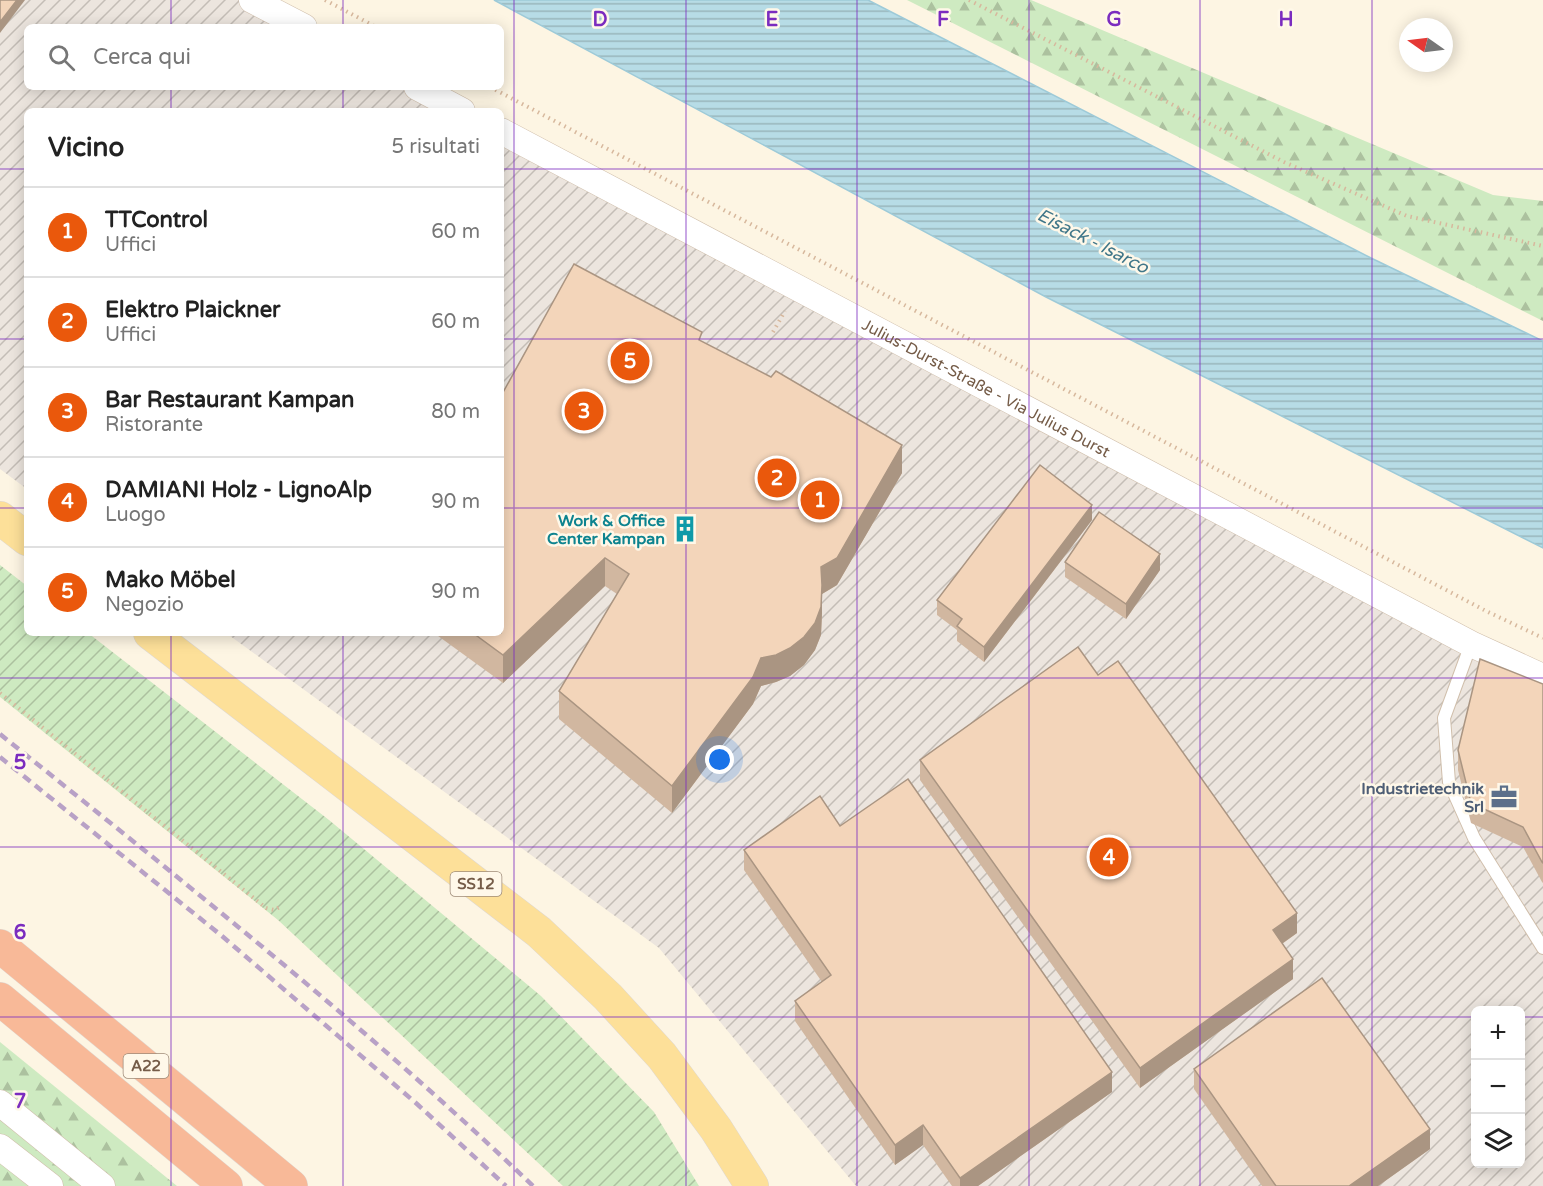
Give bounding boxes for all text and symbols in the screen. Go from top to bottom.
text: D [592,8,608,32]
text: E [766,8,779,32]
text: F [937,8,949,32]
text: G [1106,8,1122,32]
text: H [1278,8,1294,32]
north arrow [1399,18,1453,72]
search box [24,24,504,90]
icon: search [45,41,78,74]
text: Cerca qui [93,44,191,70]
text: Vicino [48,132,124,163]
text: 5 risultati [392,135,480,159]
water label: Eisack - Isarco [1034,204,1153,279]
text: TTControl [105,207,208,233]
text: 1 [61,220,74,244]
text: 60 m [431,220,480,244]
text: Uffici [105,233,156,257]
text: Elektro Plaickner [105,297,281,323]
text: 2 [61,310,74,334]
text: 60 m [431,310,480,334]
street label: Julius-Durst-Straße - Via Julius Durst [858,315,1113,462]
text: Uffici [105,323,156,347]
pin: 5 [610,338,650,384]
text: Bar Restaurant Kampan [105,387,354,413]
pin: 3 [564,388,604,434]
text: 3 [61,400,74,424]
text: 80 m [431,400,480,424]
text: Ristorante [105,413,203,437]
pin: 2 [758,456,796,500]
text: DAMIANI Holz - LignoAlp [105,477,372,503]
pin: 1 [800,478,840,522]
text: 4 [61,490,74,514]
text: 90 m [431,490,480,514]
text: Luogo [105,503,166,527]
place label: Work & Office Center Kampan [547,511,665,549]
building icon: Work & Office Center Kampan [670,514,700,544]
text: Mako Möbel [105,567,236,593]
text: 5 [61,580,74,604]
text: 90 m [431,580,480,604]
text: Negozio [105,593,184,617]
your location [705,745,734,774]
text: 5 [14,751,26,775]
place label: Industrietechnik Srl [1361,779,1484,817]
office icon: Industrietechnik Srl [1489,782,1519,812]
pin: 4 [1090,834,1128,880]
road number: SS12 [450,872,502,896]
text: 6 [14,921,26,945]
map controls [1471,1006,1525,1168]
button: + [1471,1006,1525,1060]
road number: A22 [124,1054,168,1078]
button: − [1471,1060,1525,1114]
text: 7 [14,1090,26,1114]
button: layers [1471,1114,1525,1168]

